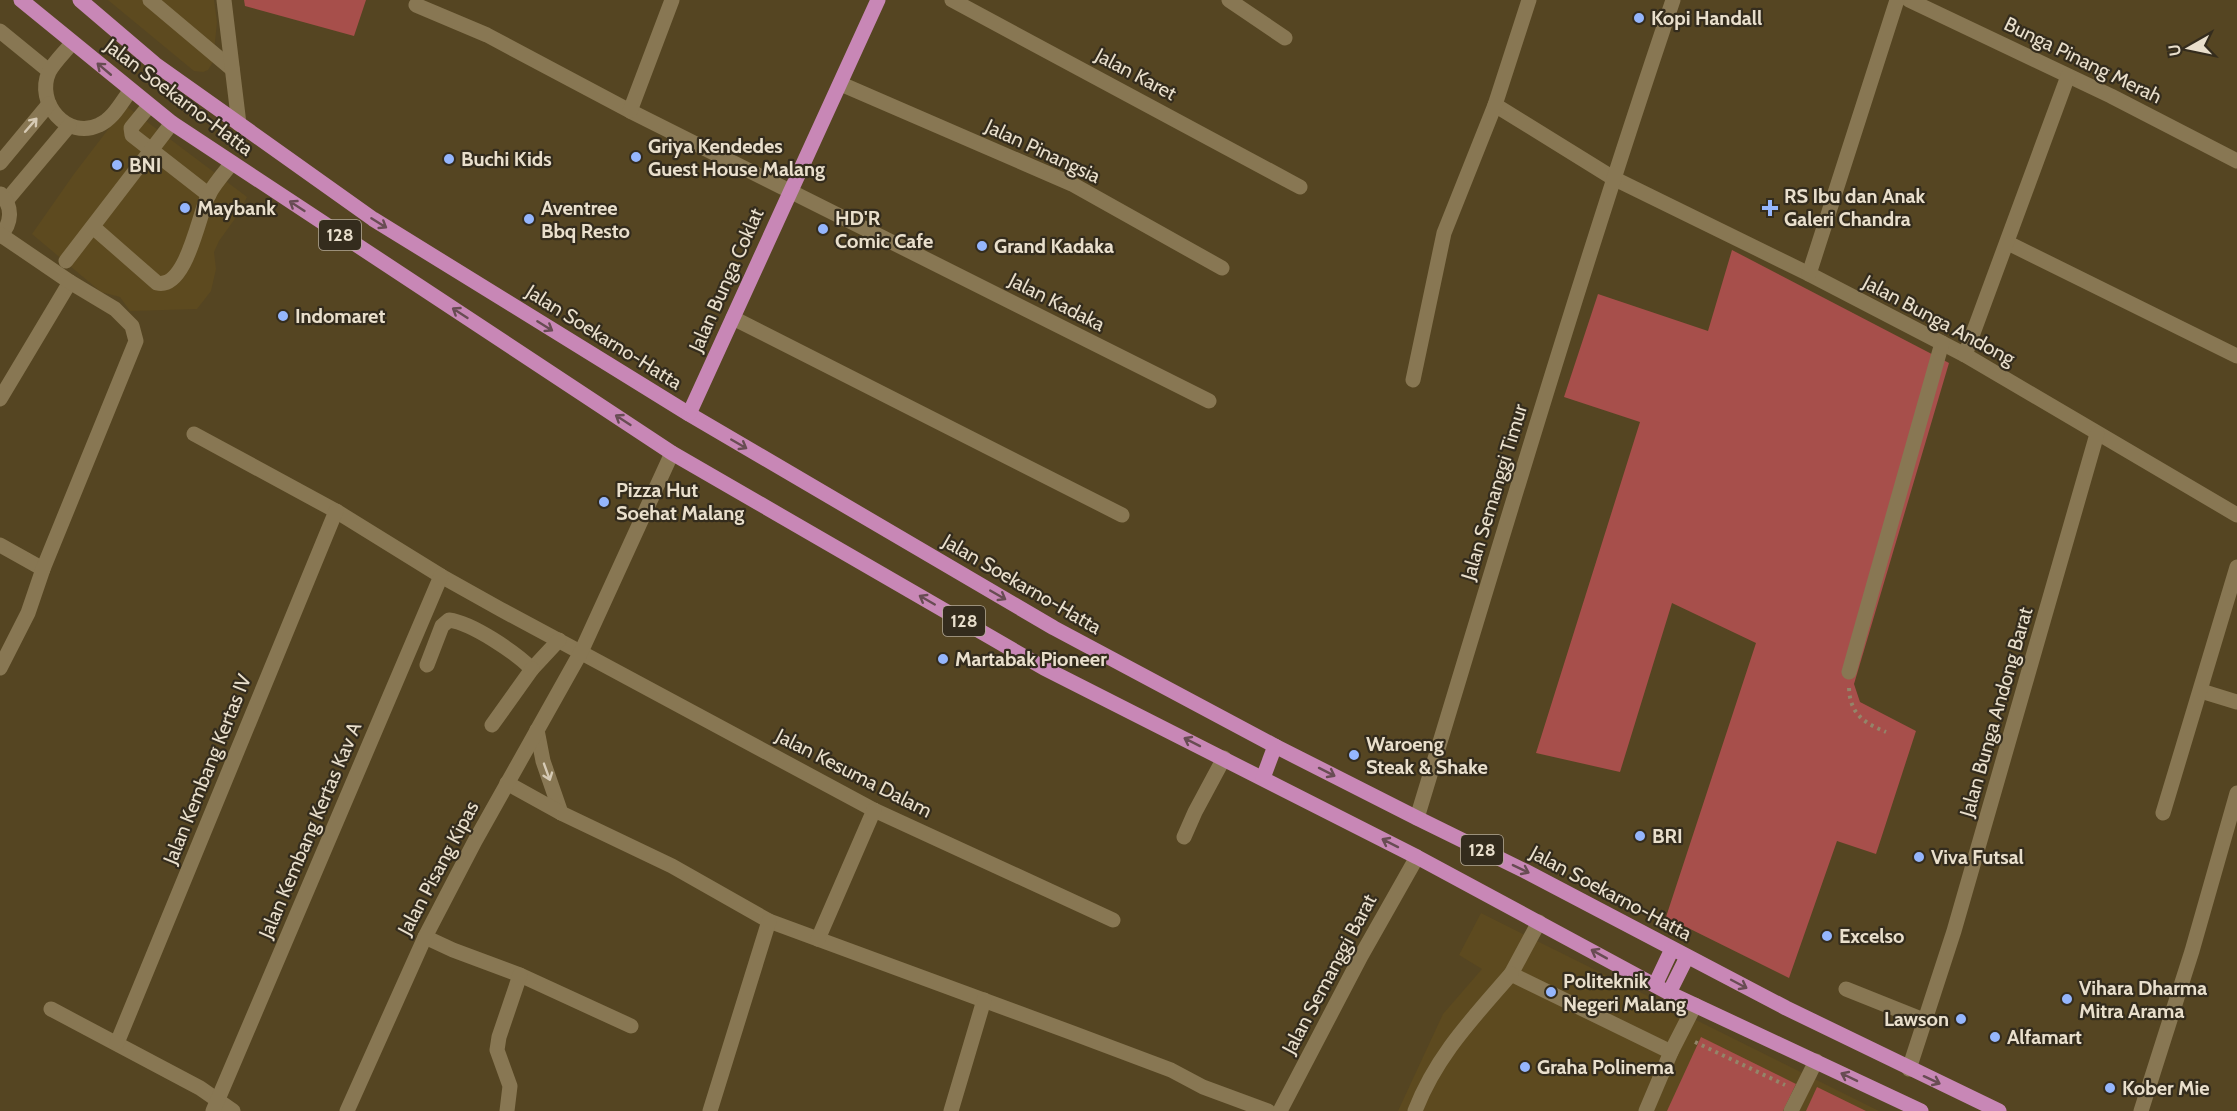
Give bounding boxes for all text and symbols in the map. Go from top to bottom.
place label: Kopi Handall [1651,6,1762,30]
marker: Kopi Handall [1632,11,1646,25]
street label: Bunga Pinang Merah [2000,11,2166,109]
north arrow [2159,18,2219,78]
street label: Jalan Soekarno-Hatta [99,33,258,161]
street label: Jalan Karet [1090,42,1181,105]
text: U [2164,43,2185,57]
one-way arrow [97,62,112,76]
street label: Jalan Pinangsia [981,113,1105,188]
one-way arrow [24,118,38,133]
place label: Griya Kendedes Guest House Malang [648,134,825,181]
place label: Buchi Kids [461,147,552,171]
marker: Griya Kendedes Guest House Malang [629,150,643,164]
marker: Buchi Kids [442,152,456,166]
place label: BNI [129,153,161,177]
marker: BNI [110,158,124,172]
place label: RS Ibu dan Anak Galeri Chandra [1784,184,1925,231]
place label: Maybank [197,196,276,220]
place label: Aventree Bbq Resto [541,196,630,243]
marker: RS Ibu dan Anak Galeri Chandra [1761,199,1779,217]
one-way arrow [289,200,306,212]
marker: Maybank [178,201,192,215]
street label: Jalan Bunga Coklat [683,204,769,357]
place label: HD'R Comic Cafe [835,206,933,253]
marker: Aventree Bbq Resto [522,212,536,226]
one-way arrow [371,217,388,230]
road number: 128 [319,220,361,250]
marker: HD'R Comic Cafe [816,222,830,236]
place label: Grand Kadaka [994,234,1114,258]
marker: Grand Kadaka [975,239,989,253]
street label: Jalan Kadaka [1004,267,1109,337]
street label: Jalan Bunga Andong [1858,269,2020,371]
street label: Jalan Soekarno-Hatta [521,279,687,395]
place label: Indomaret [295,304,385,328]
one-way arrow [452,307,469,319]
marker: Indomaret [276,309,290,323]
one-way arrow [536,320,553,332]
street label: Jalan Semanggi Timur [1456,400,1532,584]
one-way arrow [615,414,632,426]
one-way arrow [730,438,747,450]
place label: Pizza Hut Soehat Malang [616,478,744,525]
marker: Pizza Hut Soehat Malang [597,495,611,509]
street label: Jalan Soekarno-Hatta [938,528,1106,639]
one-way arrow [989,590,1006,602]
one-way arrow [919,594,936,606]
street label: Jalan Bunga Andong Barat [1954,604,2038,821]
road number: 128 [943,606,985,636]
place label: Martabak Pioneer [955,647,1107,671]
marker: Martabak Pioneer [936,652,950,666]
street label: Jalan Kembang Kertas IV [157,670,256,868]
street label: Jalan Kembang Kertas Kav A [253,718,367,943]
street label: Jalan Kesuma Dalam [771,723,936,823]
place label: Waroeng Steak & Shake [1366,732,1488,779]
one-way arrow [1183,735,1201,747]
marker: Waroeng Steak & Shake [1347,748,1361,762]
one-way arrow [543,762,554,781]
one-way arrow [1318,767,1336,779]
street label: Jalan Pisang Kipas [392,797,483,940]
place label: BRI [1652,824,1683,848]
marker: BRI [1633,829,1647,843]
road number: 128 [1461,835,1503,865]
one-way arrow [1381,837,1399,848]
street label: Jalan Soekarno-Hatta [1525,840,1696,946]
place label: Viva Futsal [1931,845,2024,869]
marker: Viva Futsal [1912,850,1926,864]
one-way arrow [1511,863,1529,875]
street label: Jalan Semanggi Barat [1276,890,1381,1059]
place label: Excelso [1839,924,1904,948]
marker: Excelso [1820,929,1834,943]
one-way arrow [1591,948,1608,960]
place label: Politeknik Negeri Malang [1563,969,1686,1016]
place label: Vihara Dharma Mitra Arama [2079,976,2207,1023]
one-way arrow [1729,979,1747,990]
marker: Politeknik Negeri Malang [1544,985,1558,999]
marker: Vihara Dharma Mitra Arama [2060,992,2074,1006]
place label: Lawson [1884,1007,1949,1031]
marker: Lawson [1954,1012,1968,1026]
place label: Alfamart [2007,1025,2082,1049]
marker: Alfamart [1988,1030,2002,1044]
place label: Graha Polinema [1537,1055,1674,1079]
marker: Graha Polinema [1518,1060,1532,1074]
one-way arrow [1841,1070,1859,1082]
one-way arrow [1923,1074,1941,1086]
place label: Kober Mie [2122,1076,2210,1100]
marker: Kober Mie [2103,1081,2117,1095]

